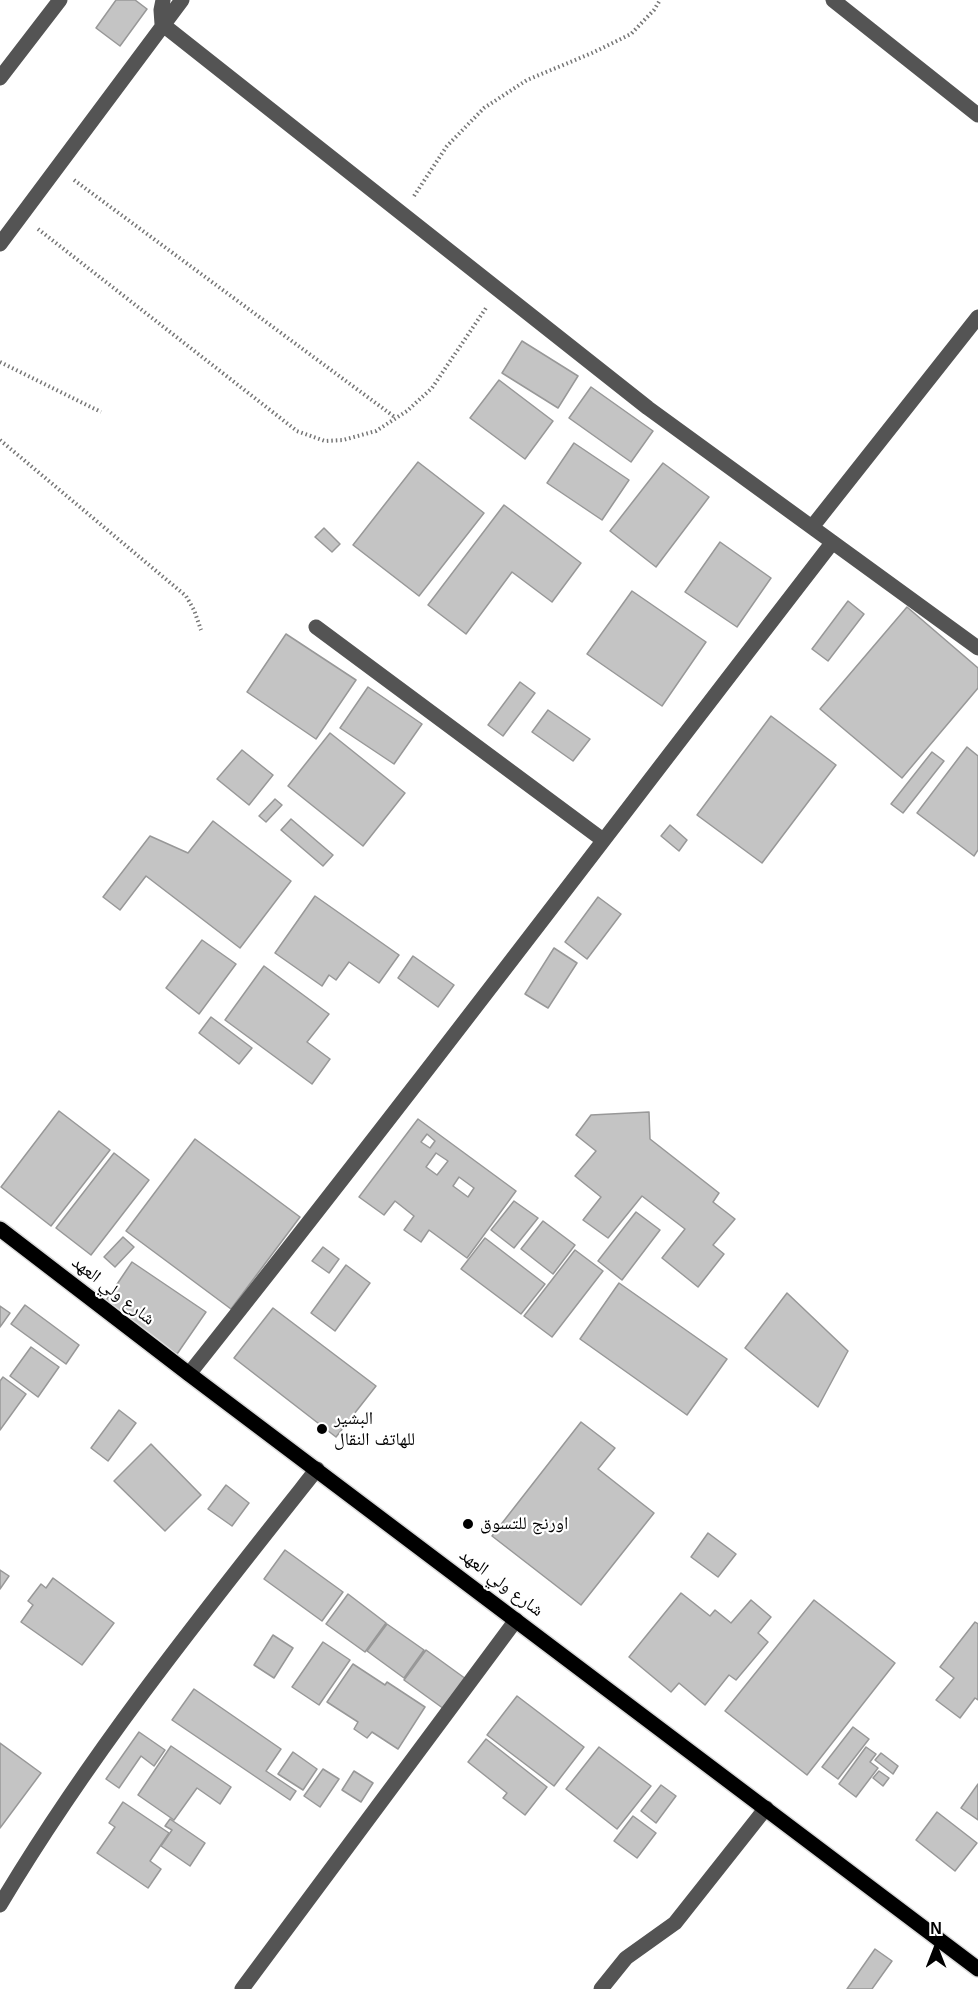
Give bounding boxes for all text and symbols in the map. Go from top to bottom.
street label: شارع ولي العهد [67,1252,159,1330]
place label: البشير للهاتف النقال [334,1408,415,1450]
marker: البشير للهاتف النقال [315,1422,329,1436]
place label: اورنج للتسوق [480,1513,568,1535]
marker: اورنج للتسوق [461,1517,475,1531]
street label: شارع ولي العهد [455,1544,547,1622]
north arrow [906,1917,966,1977]
text: N [930,1920,942,1937]

